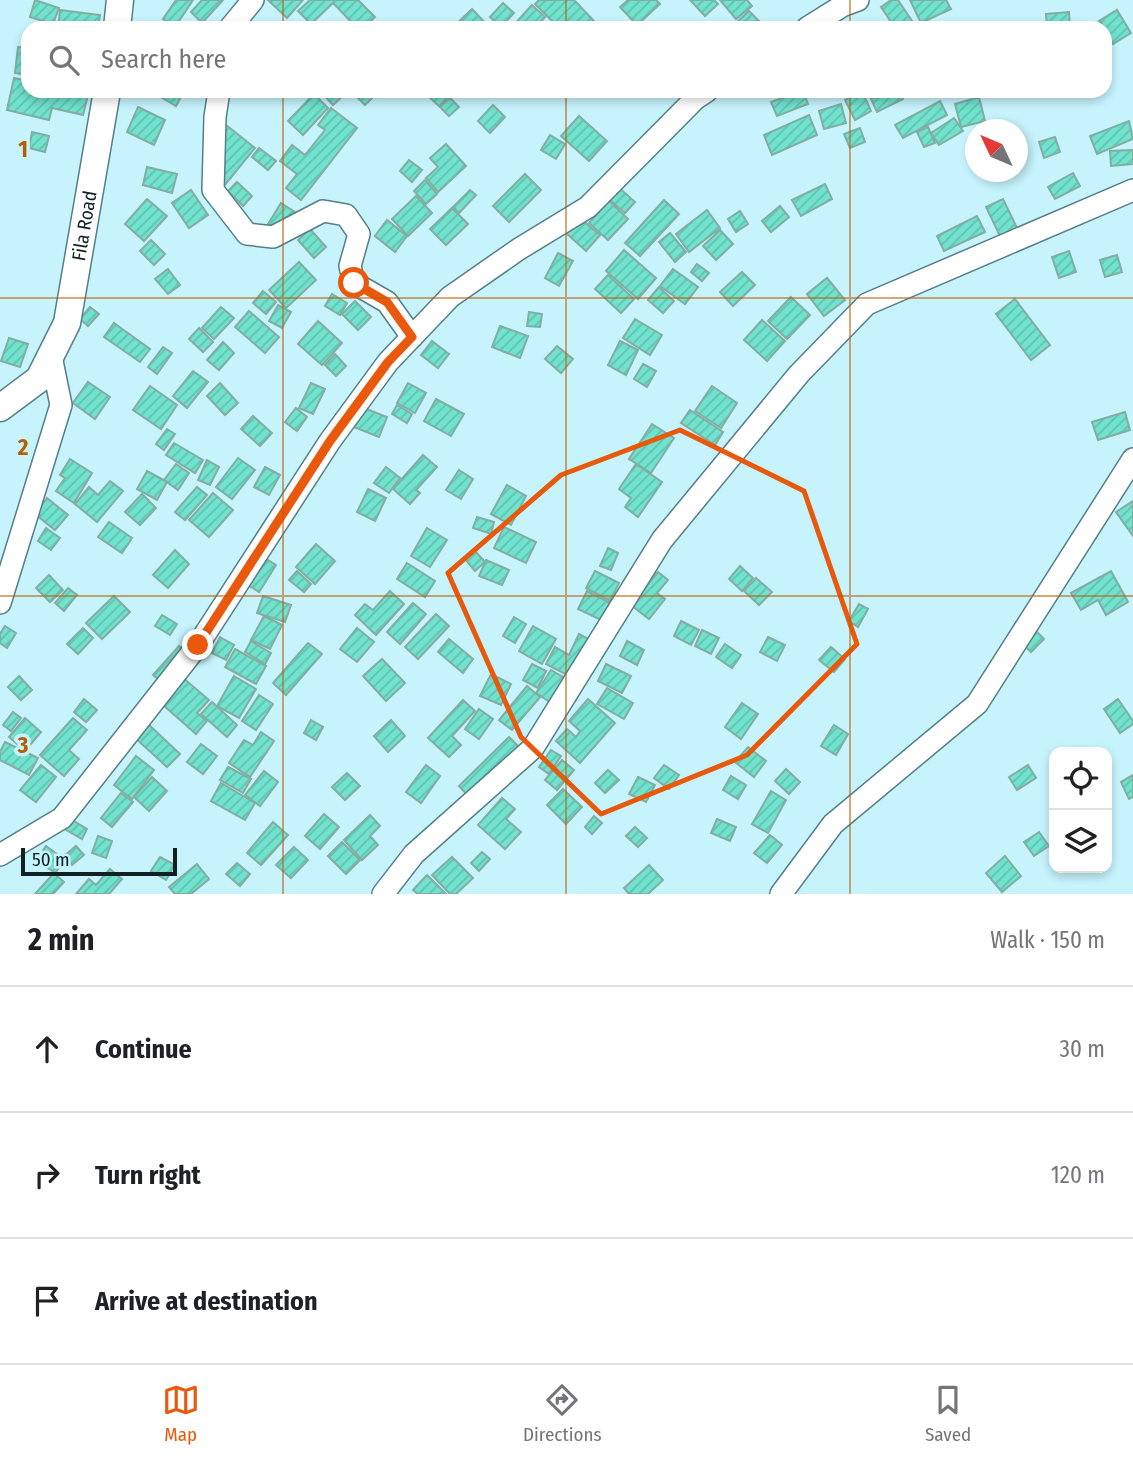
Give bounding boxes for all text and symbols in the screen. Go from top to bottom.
search box [21,21,1112,98]
icon: search [45,41,83,79]
text: Search here [101,44,226,75]
north arrow [965,119,1028,182]
text: 1 [18,135,28,163]
street label: Fila Road [66,189,101,262]
route start [338,267,369,298]
text: 2 [17,433,29,461]
route end [182,629,213,660]
text: 3 [17,731,29,759]
map controls [1049,747,1112,873]
button: locate [1049,747,1112,810]
button: layers [1049,810,1112,873]
scale bar [21,845,177,877]
text: 50 m [32,848,70,871]
text: 2 min [28,922,95,958]
text: Walk · 150 m [990,926,1105,954]
icon: ahead [28,1030,66,1068]
text: Continue [95,1034,192,1065]
text: 30 m [1060,1035,1105,1063]
icon: right [28,1156,66,1194]
text: Turn right [95,1160,201,1191]
text: 120 m [1051,1161,1105,1189]
icon: arrive [28,1282,66,1320]
text: Arrive at destination [95,1286,318,1317]
tab: Map [162,1381,200,1446]
tab: Directions [523,1381,602,1446]
tab: Saved [925,1381,971,1446]

